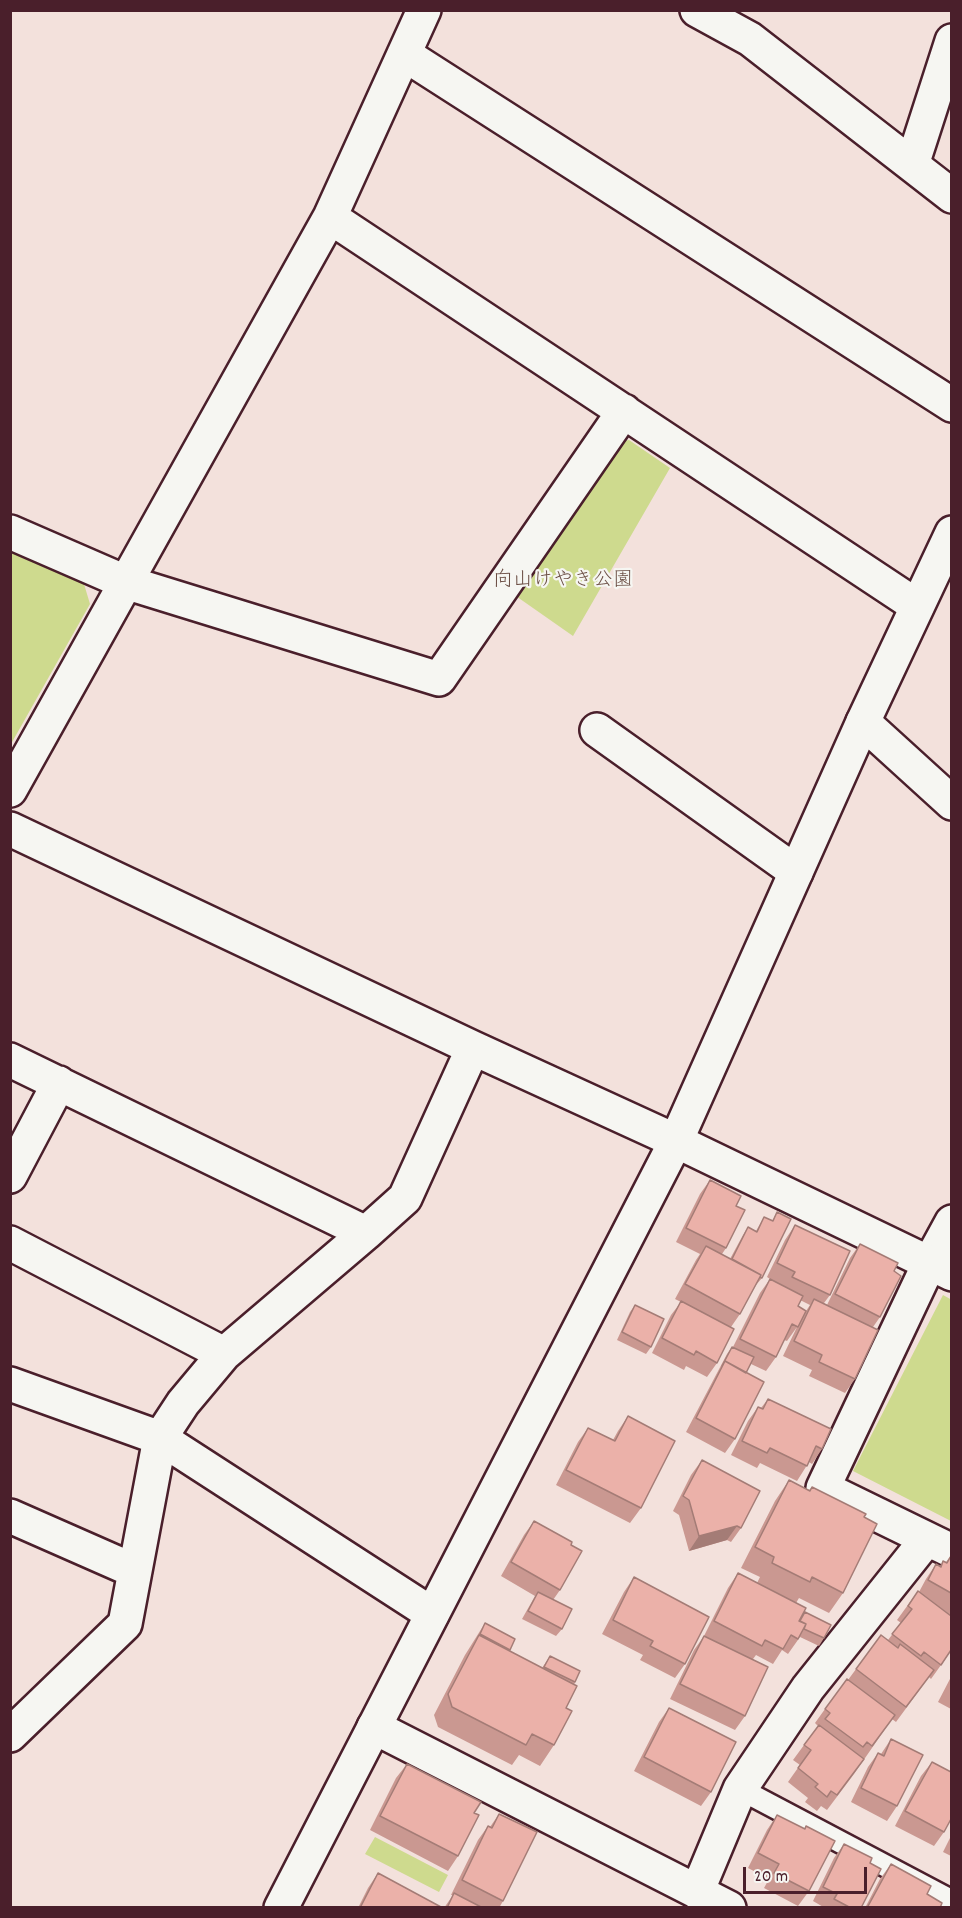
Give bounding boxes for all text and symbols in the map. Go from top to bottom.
park label: 向山けやき公園 [493,570,633,594]
scale bar [746,1855,870,1893]
text: 20 m [754,1865,788,1890]

